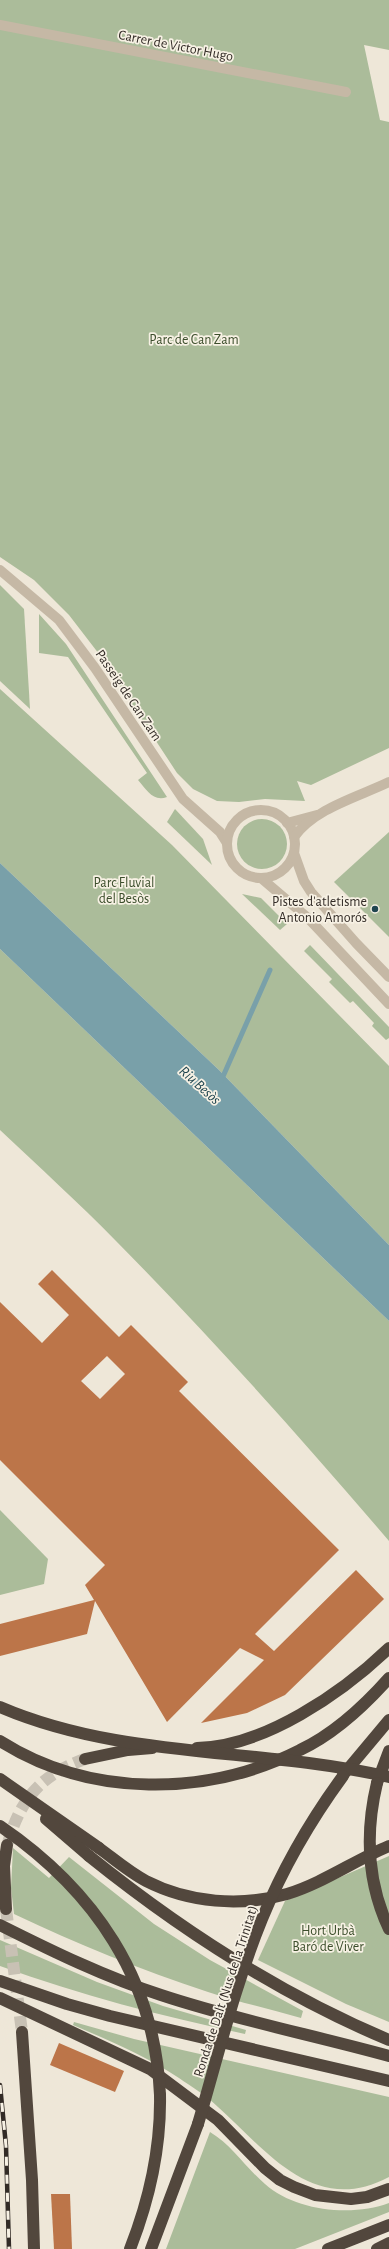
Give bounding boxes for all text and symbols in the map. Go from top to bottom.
street label: Carrer de Victor Hugo [117,28,235,64]
park label: Parc de Can Zam [149,333,239,347]
street label: Passeig de Can Zam [93,647,164,744]
park label: Parc Fluvial del Besòs [93,876,155,906]
place label: Pistes d'atletisme Antonio Amorós [272,895,367,925]
marker: Pistes d'atletisme Antonio Amorós [370,904,380,914]
water label: Riu Besòs [176,1063,223,1108]
street label: Ronda de Dalt (Nus de la Trinitat) [192,1904,260,2079]
park label: Hort Urbà Baró de Viver [292,1924,364,1954]

